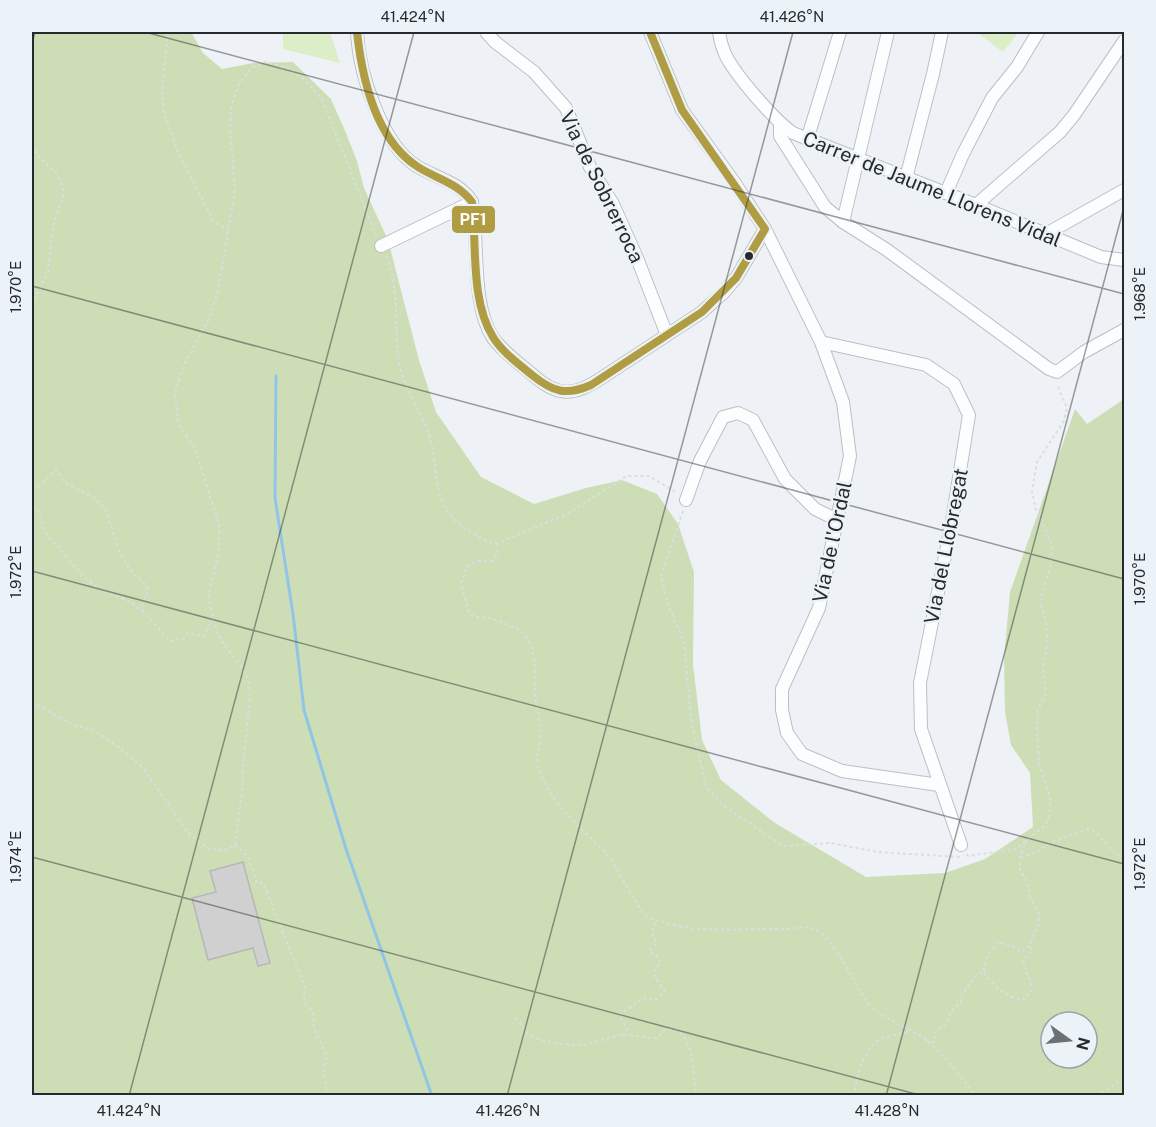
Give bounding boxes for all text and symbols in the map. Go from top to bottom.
text: 41.424°N [381,8,445,25]
text: 41.426°N [760,8,824,25]
street label: Via de Sobrerroca [555,107,649,267]
street label: Carrer de Jaume Llorens Vidal [799,126,1065,252]
line badge: PF1 [451,205,496,234]
text: PF1 [459,210,487,229]
unlabelled marker [743,250,755,262]
text: 1.970°E [7,261,24,313]
text: 1.968°E [1131,267,1148,321]
street label: Via del Llobregat [919,466,973,626]
street label: Via de l'Ordal [807,479,857,605]
text: 1.972°E [7,546,24,598]
text: 1.970°E [1131,553,1148,605]
text: 1.974°E [7,831,24,883]
text: 1.972°E [1131,838,1148,890]
north arrow [1039,1010,1099,1070]
text: N [1072,1035,1094,1052]
text: 41.424°N [97,1102,161,1119]
text: 41.426°N [476,1102,540,1119]
text: 41.428°N [854,1102,920,1119]

